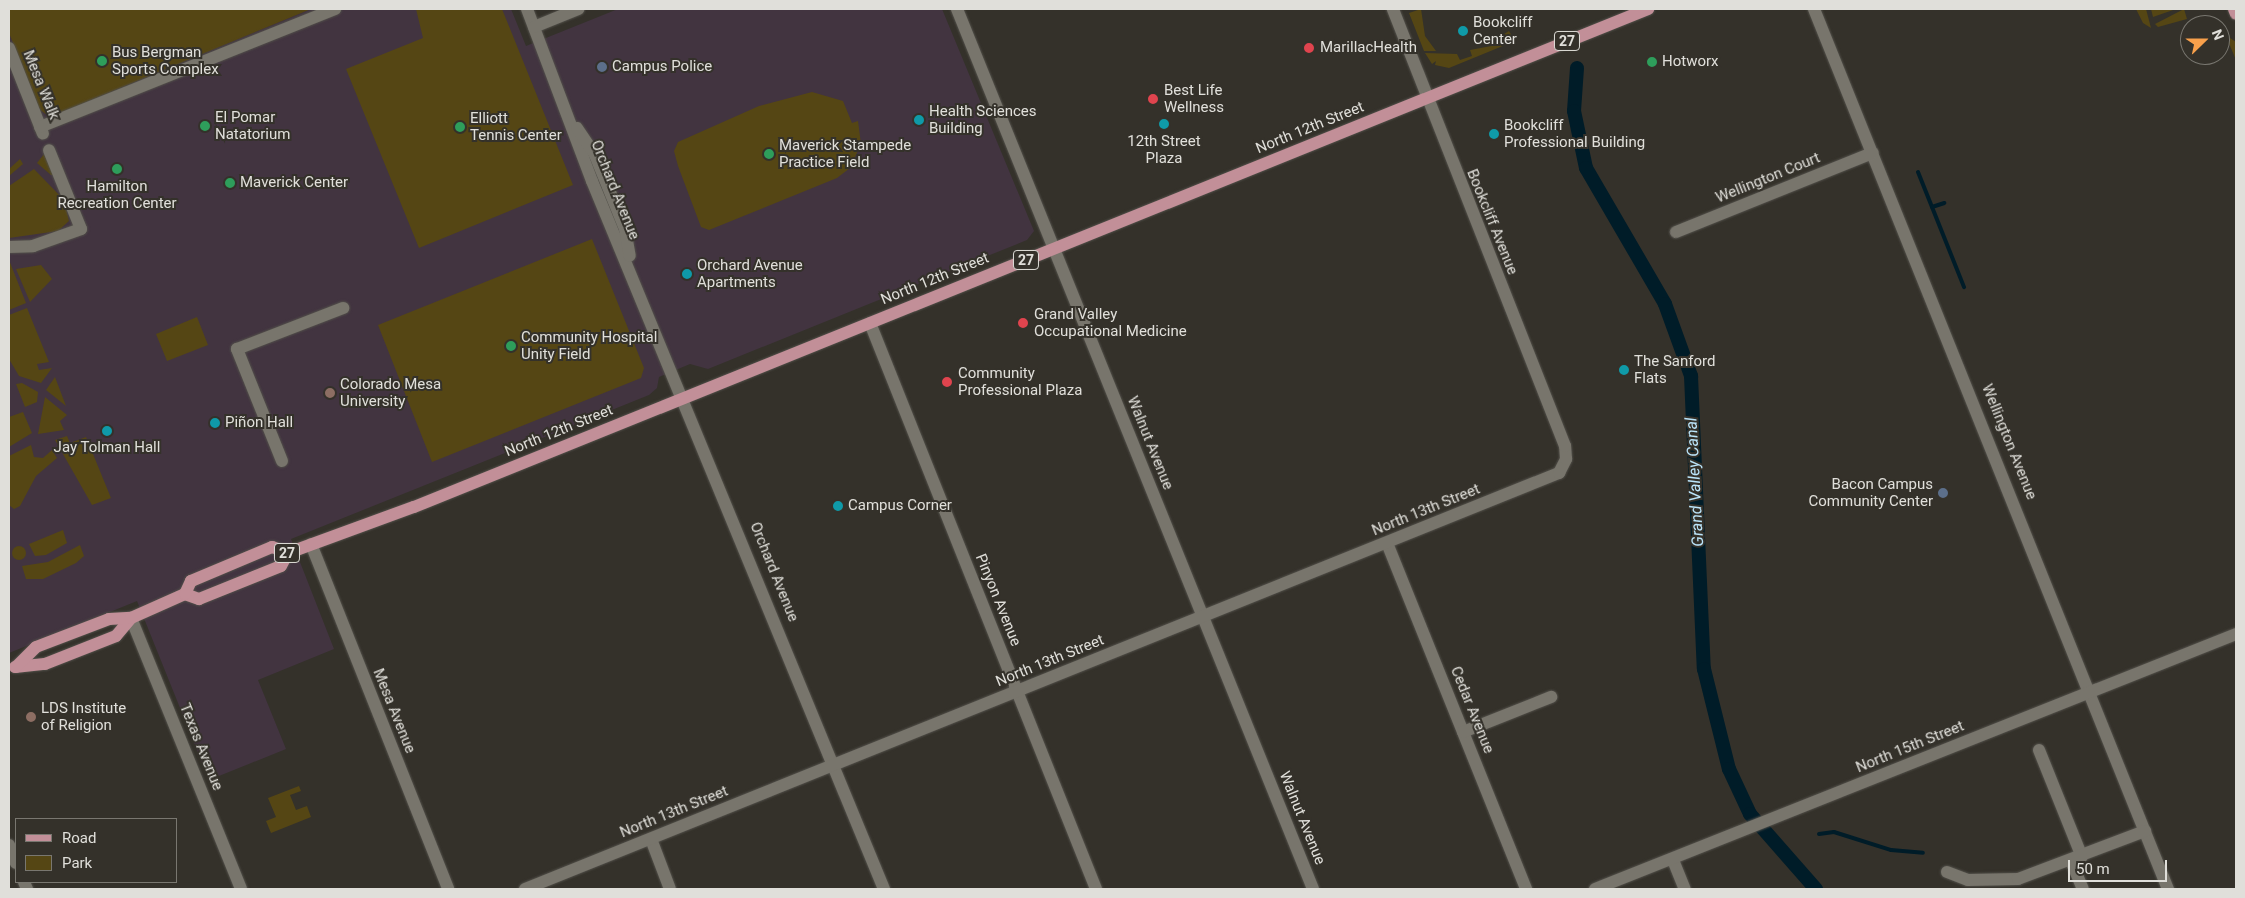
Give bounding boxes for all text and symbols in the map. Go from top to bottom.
place label: Bookcliff Center [1473,13,1532,48]
north arrow [2180,15,2230,65]
marker: Bookcliff Center [1457,25,1469,37]
text: N [2209,27,2227,42]
road number: 27 [1553,29,1581,52]
place label: MarillacHealth [1320,39,1417,57]
marker: MarillacHealth [1302,41,1316,55]
place label: Bus Bergman Sports Complex [112,43,219,78]
street label: Mesa Walk [19,48,63,122]
place label: Hotworx [1662,53,1719,71]
marker: Bus Bergman Sports Complex [96,55,108,67]
marker: Hotworx [1646,56,1658,68]
place label: Campus Police [612,58,712,76]
marker: Campus Police [596,61,608,73]
place label: Best Life Wellness [1164,81,1224,116]
marker: Best Life Wellness [1146,92,1160,106]
street label: North 12th Street [1253,98,1367,158]
place label: Health Sciences Building [929,102,1037,137]
place label: El Pomar Natatorium [215,108,290,143]
place label: Elliott Tennis Center [470,109,562,144]
marker: Health Sciences Building [913,114,925,126]
place label: Bookcliff Professional Building [1504,116,1645,151]
marker: 12th Street Plaza [1158,118,1170,130]
marker: El Pomar Natatorium [199,120,211,132]
marker: Elliott Tennis Center [454,121,466,133]
marker: Bookcliff Professional Building [1488,128,1500,140]
place label: 12th Street Plaza [1127,132,1201,167]
place label: Maverick Stampede Practice Field [779,136,911,171]
street label: Orchard Avenue [587,138,643,242]
marker: Maverick Stampede Practice Field [763,148,775,160]
street label: Wellington Court [1713,149,1823,207]
marker: Hamilton Recreation Center [111,163,123,175]
street label: Bookcliff Avenue [1463,167,1521,277]
place label: Maverick Center [240,174,348,192]
place label: Hamilton Recreation Center [57,177,177,212]
marker: Maverick Center [224,177,236,189]
road number: 27 [1012,248,1040,272]
street label: North 12th Street [878,249,992,309]
place label: Orchard Avenue Apartments [697,256,803,291]
marker: Orchard Avenue Apartments [681,268,693,280]
place label: Grand Valley Occupational Medicine [1034,305,1187,340]
marker: Grand Valley Occupational Medicine [1016,316,1030,330]
place label: Community Hospital Unity Field [521,328,657,363]
marker: Community Hospital Unity Field [505,340,517,352]
place label: The Sanford Flats [1634,352,1715,387]
place label: Community Professional Plaza [958,364,1082,399]
marker: The Sanford Flats [1618,364,1630,376]
place label: Colorado Mesa University [340,375,441,410]
marker: Community Professional Plaza [940,375,954,389]
street label: Wellington Avenue [1978,382,2040,502]
marker: Colorado Mesa University [324,387,336,399]
street label: Walnut Avenue [1123,394,1177,492]
street label: North 12th Street [502,401,616,461]
place label: Piñon Hall [225,414,293,432]
marker: Piñon Hall [209,417,221,429]
water label: Grand Valley Canal [1682,417,1708,547]
marker: Jay Tolman Hall [101,425,113,437]
place label: Jay Tolman Hall [53,439,161,457]
place label: Bacon Campus Community Center [1809,475,1933,510]
street label: North 13th Street [1369,480,1483,540]
marker: Bacon Campus Community Center [1937,487,1949,499]
place label: Campus Corner [848,497,952,515]
marker: Campus Corner [832,500,844,512]
street label: Orchard Avenue [746,520,802,624]
road number: 27 [273,542,301,564]
street label: Pinyon Avenue [971,551,1025,649]
street label: North 13th Street [993,631,1107,691]
street label: Cedar Avenue [1446,664,1498,756]
street label: Mesa Avenue [369,666,419,756]
place label: LDS Institute of Religion [41,699,126,734]
street label: Texas Avenue [175,701,227,793]
marker: LDS Institute of Religion [25,711,37,723]
street label: North 15th Street [1853,717,1967,777]
street label: Walnut Avenue [1275,769,1329,867]
street label: North 13th Street [617,782,731,842]
legend [15,818,178,883]
text: Road [62,829,96,847]
scale bar [2070,850,2169,882]
text: Park [62,854,92,872]
text: 50 m [2076,860,2110,878]

